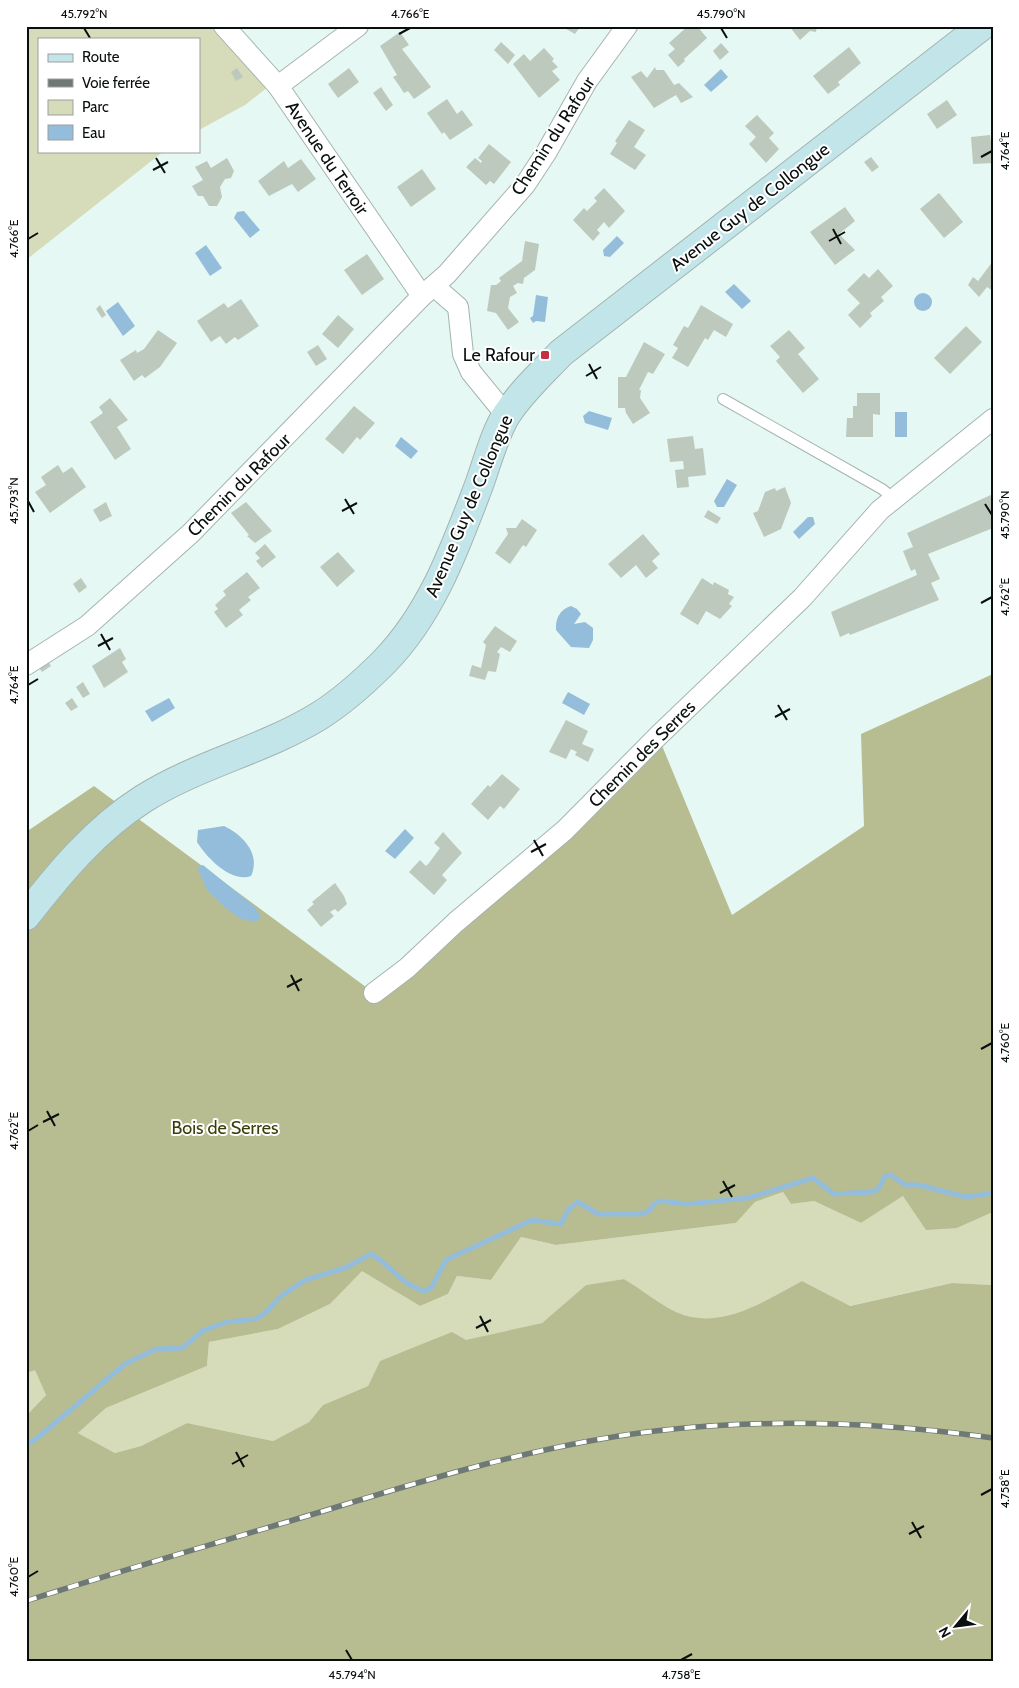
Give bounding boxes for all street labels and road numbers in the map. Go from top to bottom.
street label: Chemin du Rafour [506,72,600,200]
street label: Avenue du Terroir [281,97,373,219]
street label: Avenue Guy de Collongue [666,138,834,276]
street label: Avenue Guy de Collongue [421,412,517,600]
street label: Chemin du Rafour [183,428,296,541]
street label: Chemin des Serres [584,696,700,812]

